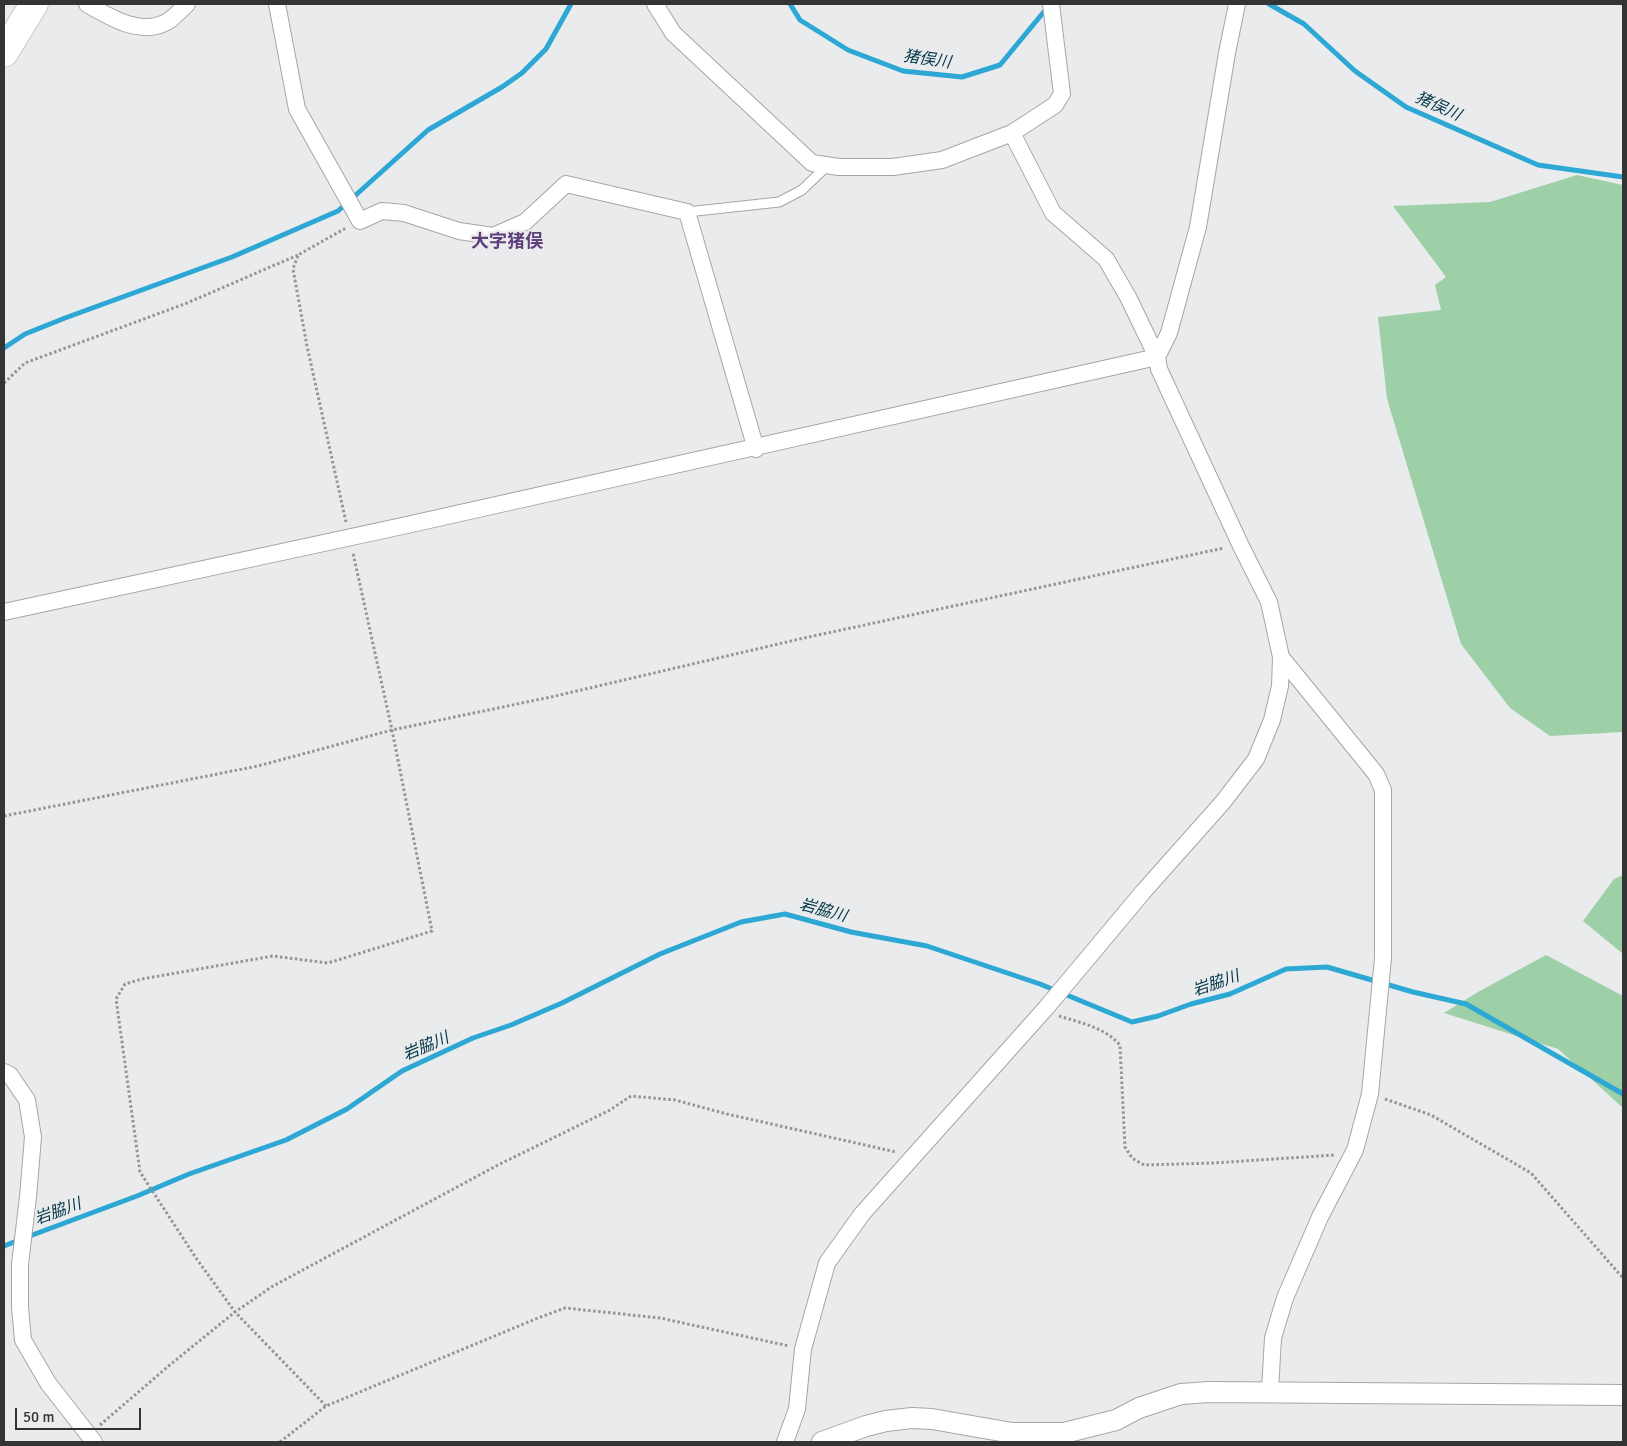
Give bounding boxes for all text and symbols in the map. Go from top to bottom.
water label: 猪俣川 [902,47,952,73]
water label: 猪俣川 [1412,88,1464,126]
district label: 大字猪俣 [471,231,543,253]
water label: 岩脇川 [797,896,849,926]
water label: 岩脇川 [1190,967,1242,1001]
water label: 岩脇川 [400,1029,452,1065]
water label: 岩脇川 [32,1195,84,1229]
scale bar [18,1398,144,1430]
text: 50 m [23,1408,54,1426]

